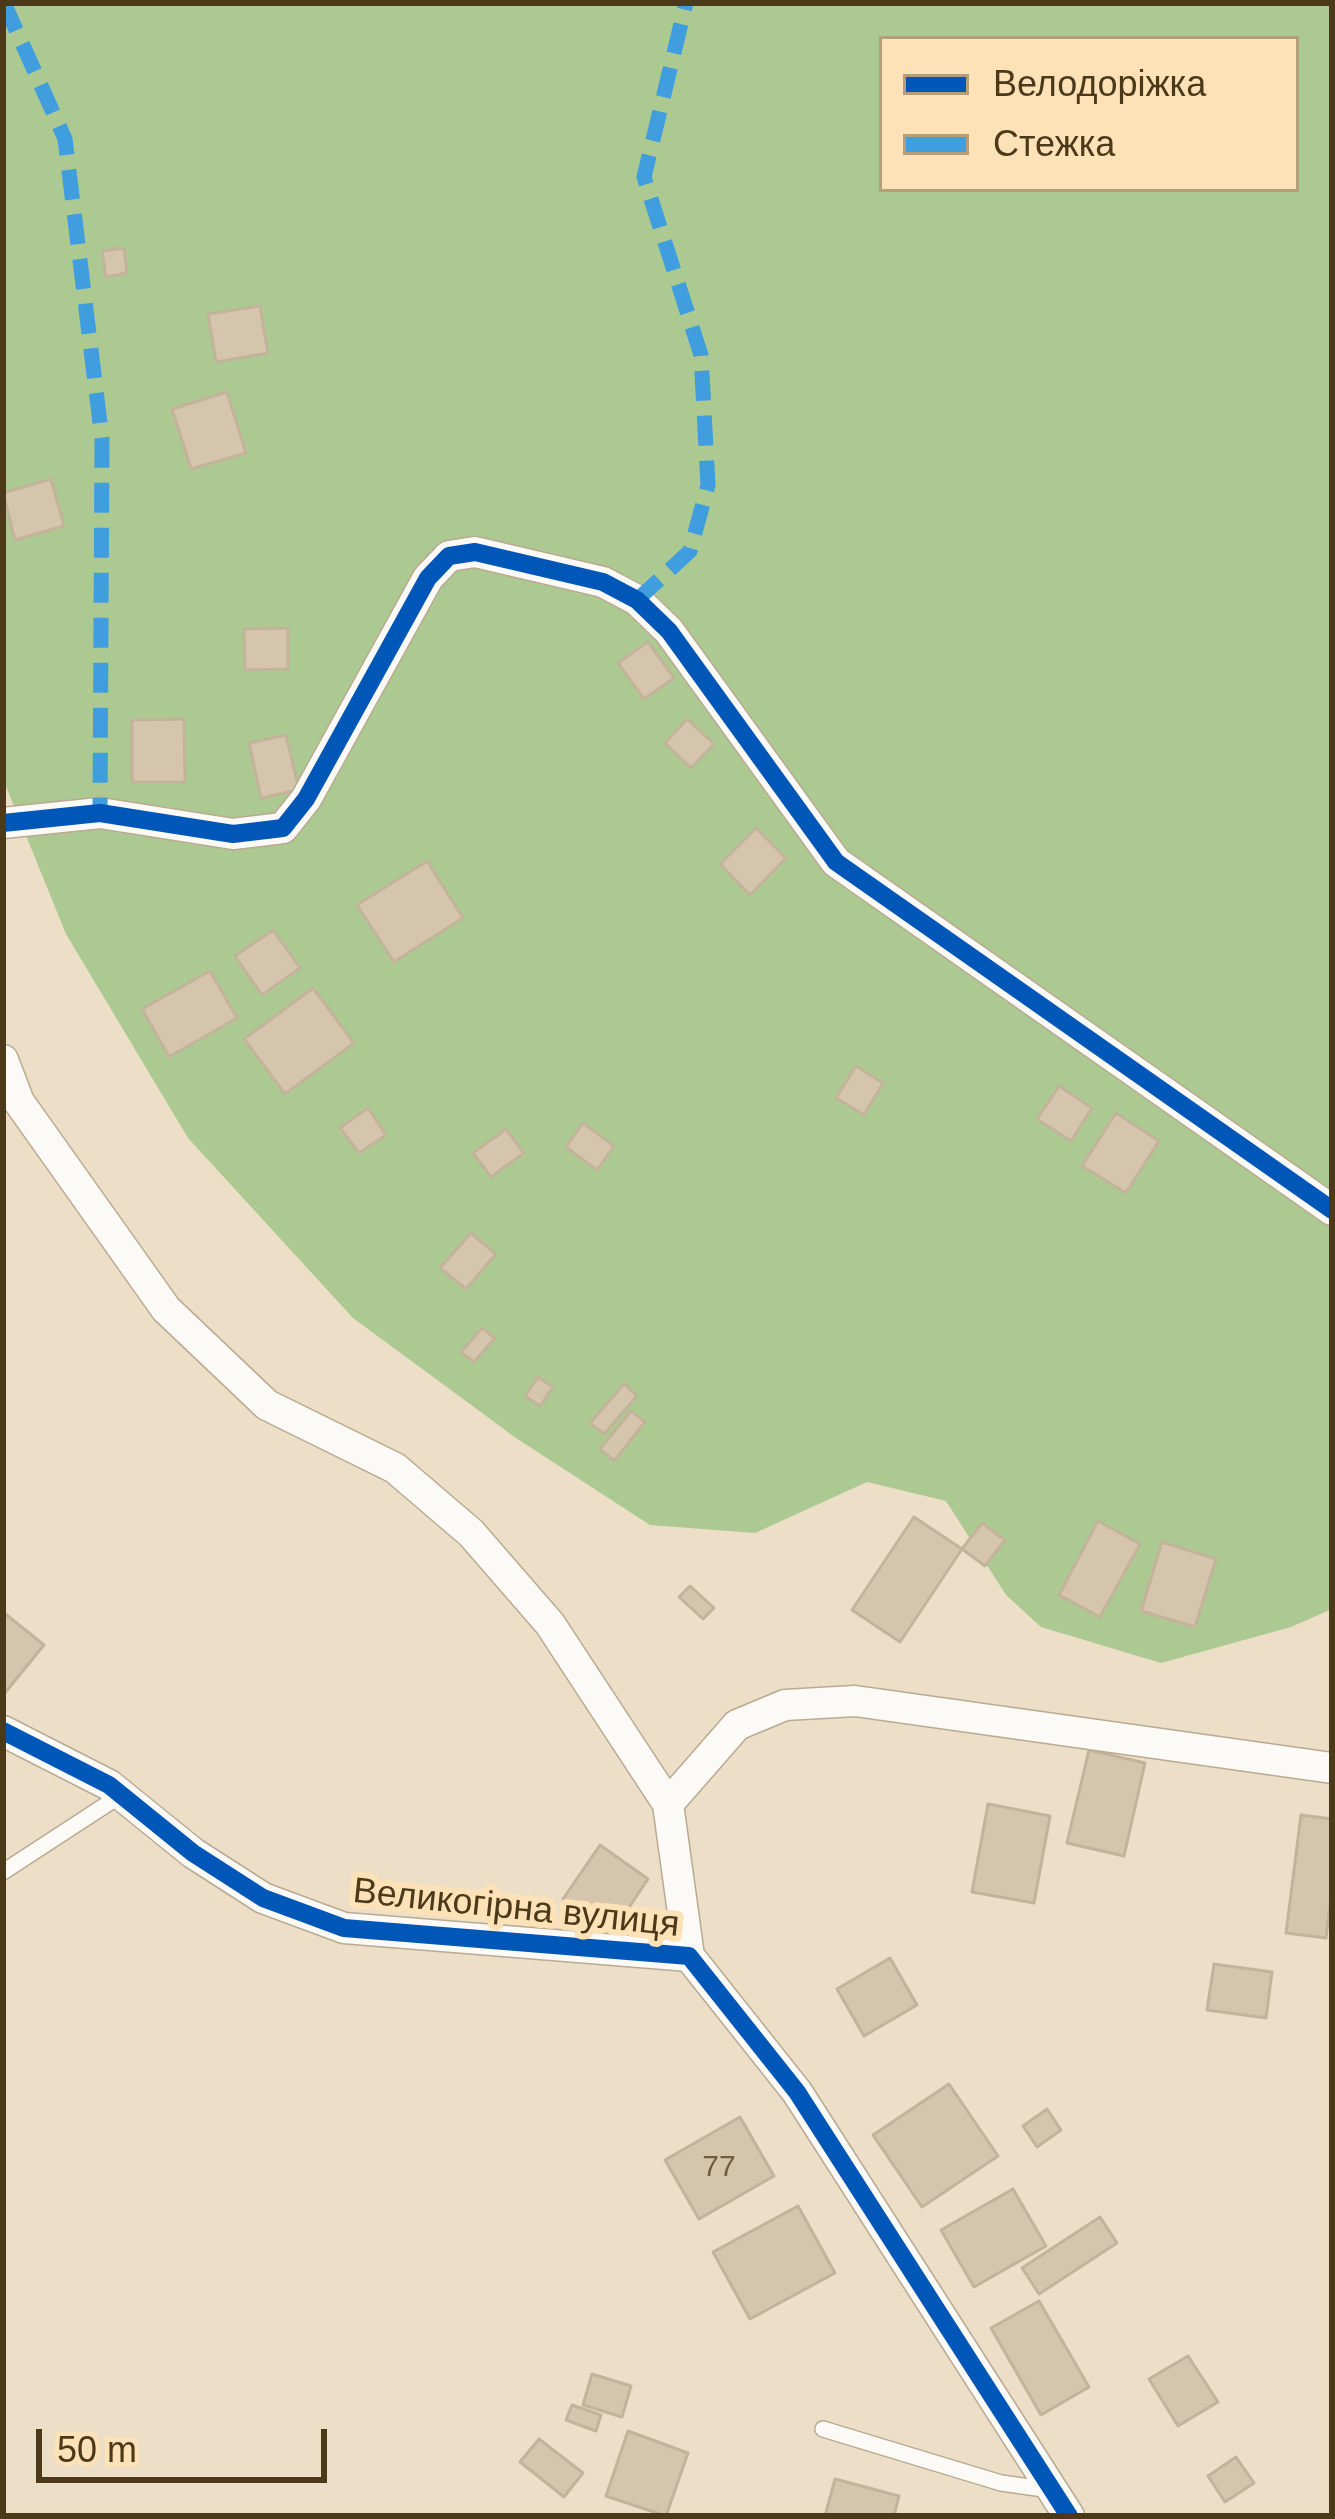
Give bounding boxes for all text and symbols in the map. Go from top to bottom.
legend [879,36,1299,192]
text: Велодоріжка [993,63,1206,104]
text: Стежка [993,123,1115,164]
street label: Великогірна вулиця [351,1870,681,1948]
house number: 77 [702,2150,736,2186]
scale bar [42,2405,333,2479]
text: 50 m [57,2429,137,2470]

